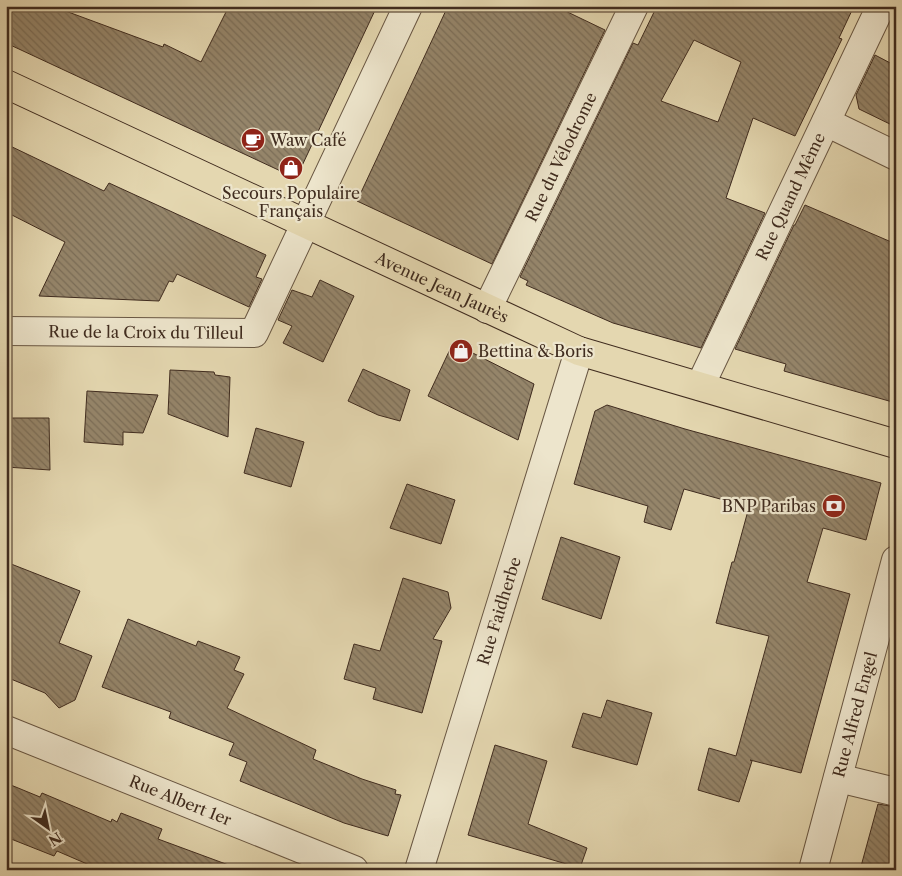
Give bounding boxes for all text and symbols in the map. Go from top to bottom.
street label: Rue du Vélodrome [521,89,601,225]
cafe icon: Waw Café [240,127,266,153]
street label: Rue Quand Même [751,129,829,264]
place label: Waw Café [269,130,346,150]
shop icon: Secours Populaire Français [278,155,304,181]
place label: Secours Populaire Français [222,183,360,221]
street label: Avenue Jean Jaurès [371,247,512,327]
street label: Rue de la Croix du Tilleul [48,321,244,343]
shop icon: Bettina & Boris [448,338,474,364]
place label: Bettina & Boris [478,341,594,361]
bank icon: BNP Paribas [821,493,847,519]
place label: BNP Paribas [722,496,816,516]
street label: Rue Faidherbe [473,554,525,668]
street label: Rue Alfred Engel [828,649,881,779]
street label: Rue Albert 1er [126,771,235,830]
north arrow [22,804,72,854]
text: N [45,828,65,850]

